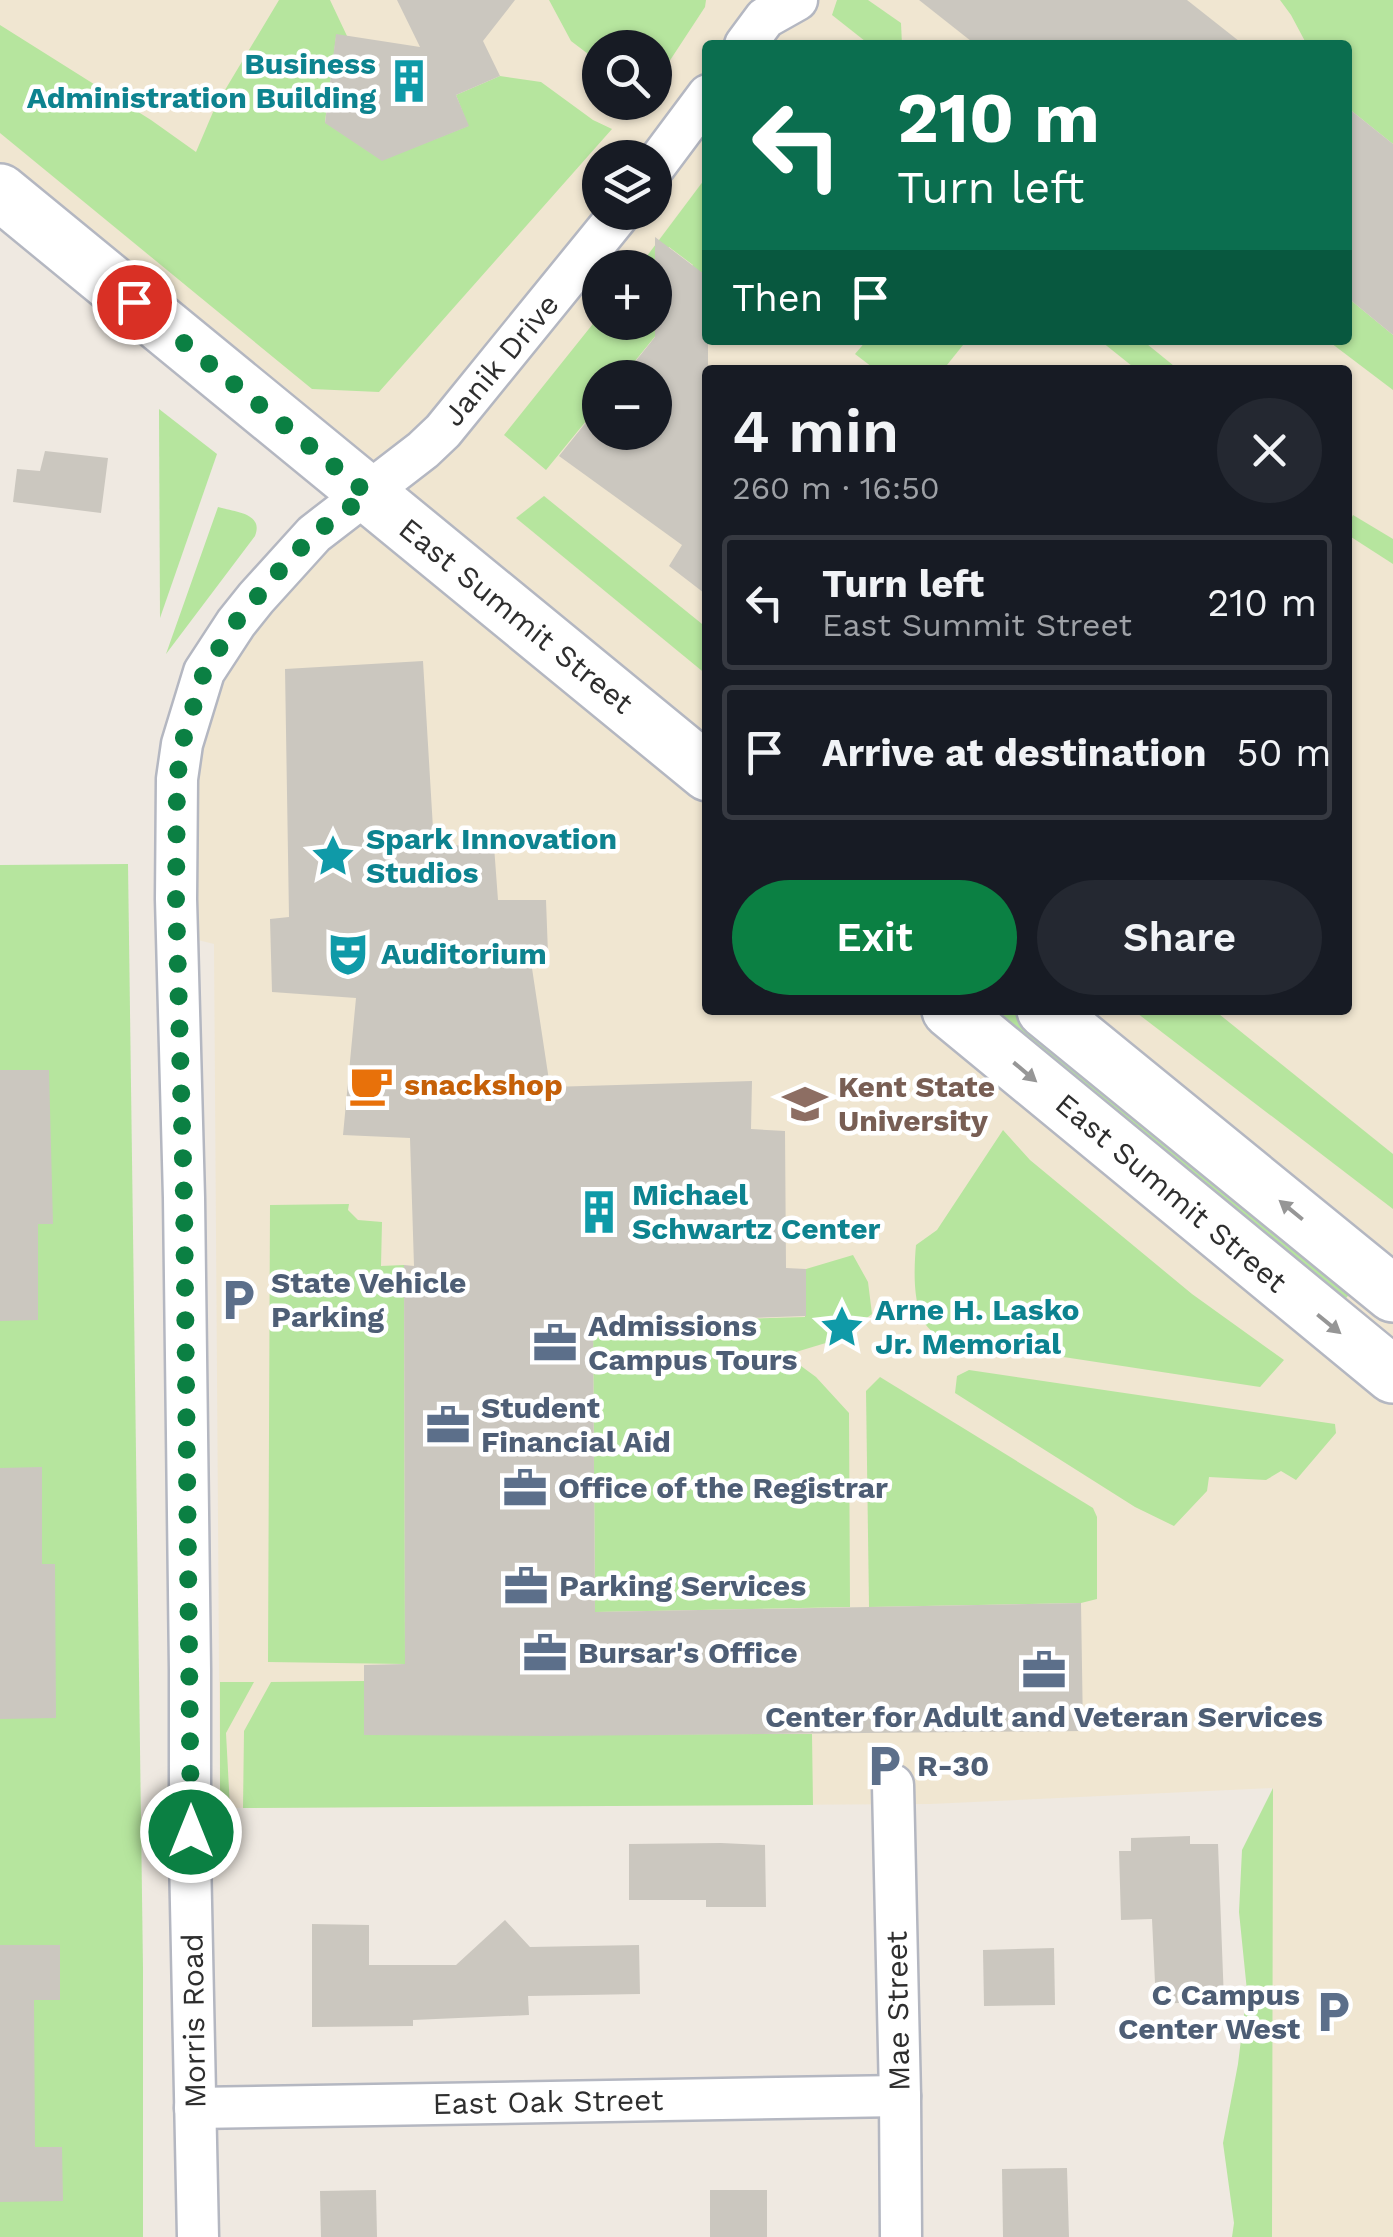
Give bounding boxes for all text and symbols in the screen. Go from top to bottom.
map controls [582,30,672,450]
button: search [582,30,672,120]
place label: Business Administration Building [27,46,376,115]
building icon: Business Administration Building [385,57,433,105]
text: 210 m [897,77,1100,159]
icon: left [732,80,862,210]
button: layers [582,140,672,230]
text: Turn left [897,161,1084,214]
button: + [582,250,672,340]
pin [92,260,177,345]
icon: arrive [843,270,898,325]
icon: arrive [107,275,162,330]
text: Then [732,276,823,320]
street label: Janik Drive [435,287,566,433]
button: − [582,360,672,450]
text: 4 min [732,396,899,467]
button: close [1217,398,1322,503]
text: 260 m · 16:50 [732,469,940,507]
street label: East Summit Street [392,511,641,721]
text: Turn left [822,562,984,606]
icon: left [737,575,792,630]
text: 210 m [1207,581,1317,625]
text: East Summit Street [822,606,1132,644]
icon: arrive [737,725,792,780]
text: Arrive at destination [822,731,1207,775]
text: 50 m [1237,731,1332,775]
place label: Spark Innovation Studios [366,821,617,890]
place icon: Spark Innovation Studios [309,832,357,880]
button: Exit [732,880,1017,995]
button: Share [1037,880,1322,995]
theatre icon: Auditorium [324,930,372,978]
place label: Auditorium [381,936,547,971]
cafe icon: snackshop [347,1061,395,1109]
one-way arrow [1012,1061,1037,1083]
place label: snackshop [404,1067,563,1102]
place label: Kent State University [838,1069,995,1138]
school or university icon: Kent State University [781,1080,829,1128]
street label: East Summit Street [1049,1086,1294,1300]
place label: Michael Schwartz Center [632,1177,881,1246]
building icon: Michael Schwartz Center [575,1188,623,1236]
one-way arrow [1278,1200,1303,1221]
place label: State Vehicle Parking [271,1265,466,1334]
parking icon: State Vehicle Parking [214,1276,262,1324]
place label: Arne H. Lasko Jr. Memorial [875,1292,1080,1361]
place icon: Arne H. Lasko Jr. Memorial [818,1303,866,1351]
place label: Admissions Campus Tours [588,1308,797,1377]
one-way arrow [1317,1313,1342,1334]
office icon: Admissions Campus Tours [531,1319,579,1367]
place label: Student Financial Aid [481,1390,671,1459]
office icon: Student Financial Aid [424,1401,472,1449]
office icon: Office of the Registrar [501,1464,549,1512]
place label: Office of the Registrar [558,1470,888,1505]
office icon: Parking Services [502,1562,550,1610]
place label: Parking Services [559,1568,806,1603]
office icon: Bursar's Office [521,1629,569,1677]
place label: Bursar's Office [578,1635,798,1670]
office icon: Center for Adult and Veteran Services [1020,1646,1068,1694]
place label: Center for Adult and Veteran Services [765,1699,1323,1734]
parking icon: R-30 [860,1742,908,1790]
place label: R-30 [917,1748,989,1783]
position arrow [139,1780,243,1884]
street label: Mae Street [879,1930,916,2091]
street label: Morris Road [174,1933,213,2109]
place label: C Campus Center West [1118,1977,1300,2046]
parking icon: C Campus Center West [1309,1988,1357,2036]
street label: East Oak Street [432,2082,664,2121]

